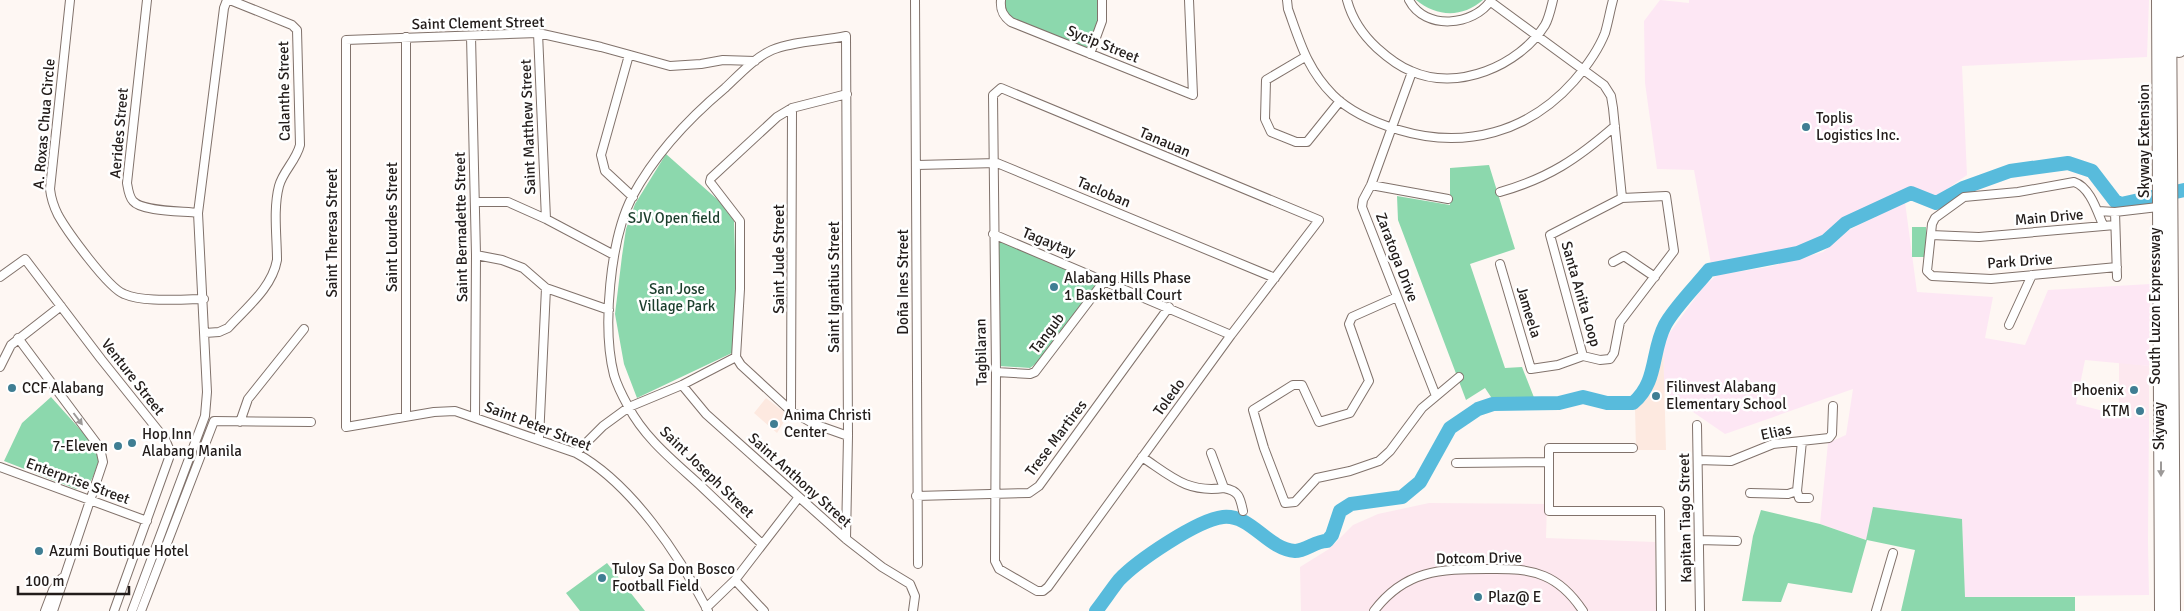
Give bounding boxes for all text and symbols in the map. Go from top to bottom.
street label: Saint Clement Street [411,13,545,33]
street label: Sycip Street [1064,21,1142,67]
street label: Calanthe Street [274,41,294,141]
street label: A. Roxas Chua Circle [29,58,59,190]
street label: Saint Matthew Street [517,59,539,195]
street label: Skyway Extension [2135,84,2153,198]
street label: Aerides Street [106,87,132,179]
place label: Toplis Logistics Inc. [1816,109,1900,144]
marker: Toplis Logistics Inc. [1800,121,1812,133]
street label: Tanauan [1137,123,1193,161]
street label: Saint Bernadette Street [451,152,471,302]
street label: Saint Lourdes Street [383,162,401,292]
street label: Saint Theresa Street [323,168,341,298]
street label: Tacloban [1074,173,1134,211]
street label: Saint Jude Street [770,204,788,314]
street label: Main Drive [2014,205,2084,229]
park label: SJV Open field [628,209,720,227]
street label: Zaratoga Drive [1372,210,1422,304]
street label: Saint Ignatius Street [825,221,843,353]
street label: Tagaytay [1020,223,1078,261]
street label: South Luzon Expressway [2146,228,2164,384]
street label: Doña Ines Street [894,229,912,335]
street label: Santa Anita Loop [1557,239,1605,349]
street label: Park Drive [1987,250,2053,272]
place label: Alabang Hills Phase 1 Basketball Court [1064,269,1191,304]
park label: San Jose Village Park [639,280,716,315]
marker: Alabang Hills Phase 1 Basketball Court [1048,281,1060,293]
street label: Jameela [1513,284,1545,340]
street label: Tangub [1026,309,1068,357]
street label: Tagbilaran [971,318,991,386]
street label: Venture Street [98,335,168,419]
street label: Toledo [1150,375,1189,419]
place label: Filinvest Alabang Elementary School [1666,378,1787,413]
place label: CCF Alabang [22,379,104,397]
place label: Phoenix [2073,381,2124,399]
marker: CCF Alabang [6,382,18,394]
marker: Phoenix [2128,384,2140,396]
marker: Filinvest Alabang Elementary School [1650,390,1662,402]
street label: Trese Martires [1021,396,1091,480]
street label: Saint Peter Street [482,397,594,455]
place label: KTM [2102,402,2130,420]
street label: Skyway [2150,402,2168,450]
marker: KTM [2134,405,2146,417]
place label: Anima Christi Center [784,406,871,441]
one-way arrow [73,412,83,426]
marker: Anima Christi Center [768,418,780,430]
street label: Elias [1759,420,1793,444]
street label: Saint Joseph Street [656,423,758,521]
place label: Hop Inn Alabang Manila [142,425,242,460]
street label: Saint Anthony Street [745,429,855,531]
place label: 7-Eleven [52,437,108,455]
marker: Hop Inn Alabang Manila [126,437,138,449]
marker: 7-Eleven [112,440,124,452]
street label: Kapitan Tiago Street [1675,453,1695,583]
street label: Enterprise Street [24,454,132,508]
one-way arrow [2157,461,2165,477]
place label: Azumi Boutique Hotel [49,542,189,560]
marker: Azumi Boutique Hotel [33,545,45,557]
street label: Dotcom Drive [1436,548,1522,568]
place label: Tuloy Sa Don Bosco Football Field [612,560,735,595]
scale bar [18,564,129,596]
text: 100 m [25,572,65,590]
marker: Tuloy Sa Don Bosco Football Field [596,572,608,584]
place label: Plaz@ E [1488,588,1541,606]
marker: Plaz@ E [1472,591,1484,603]

